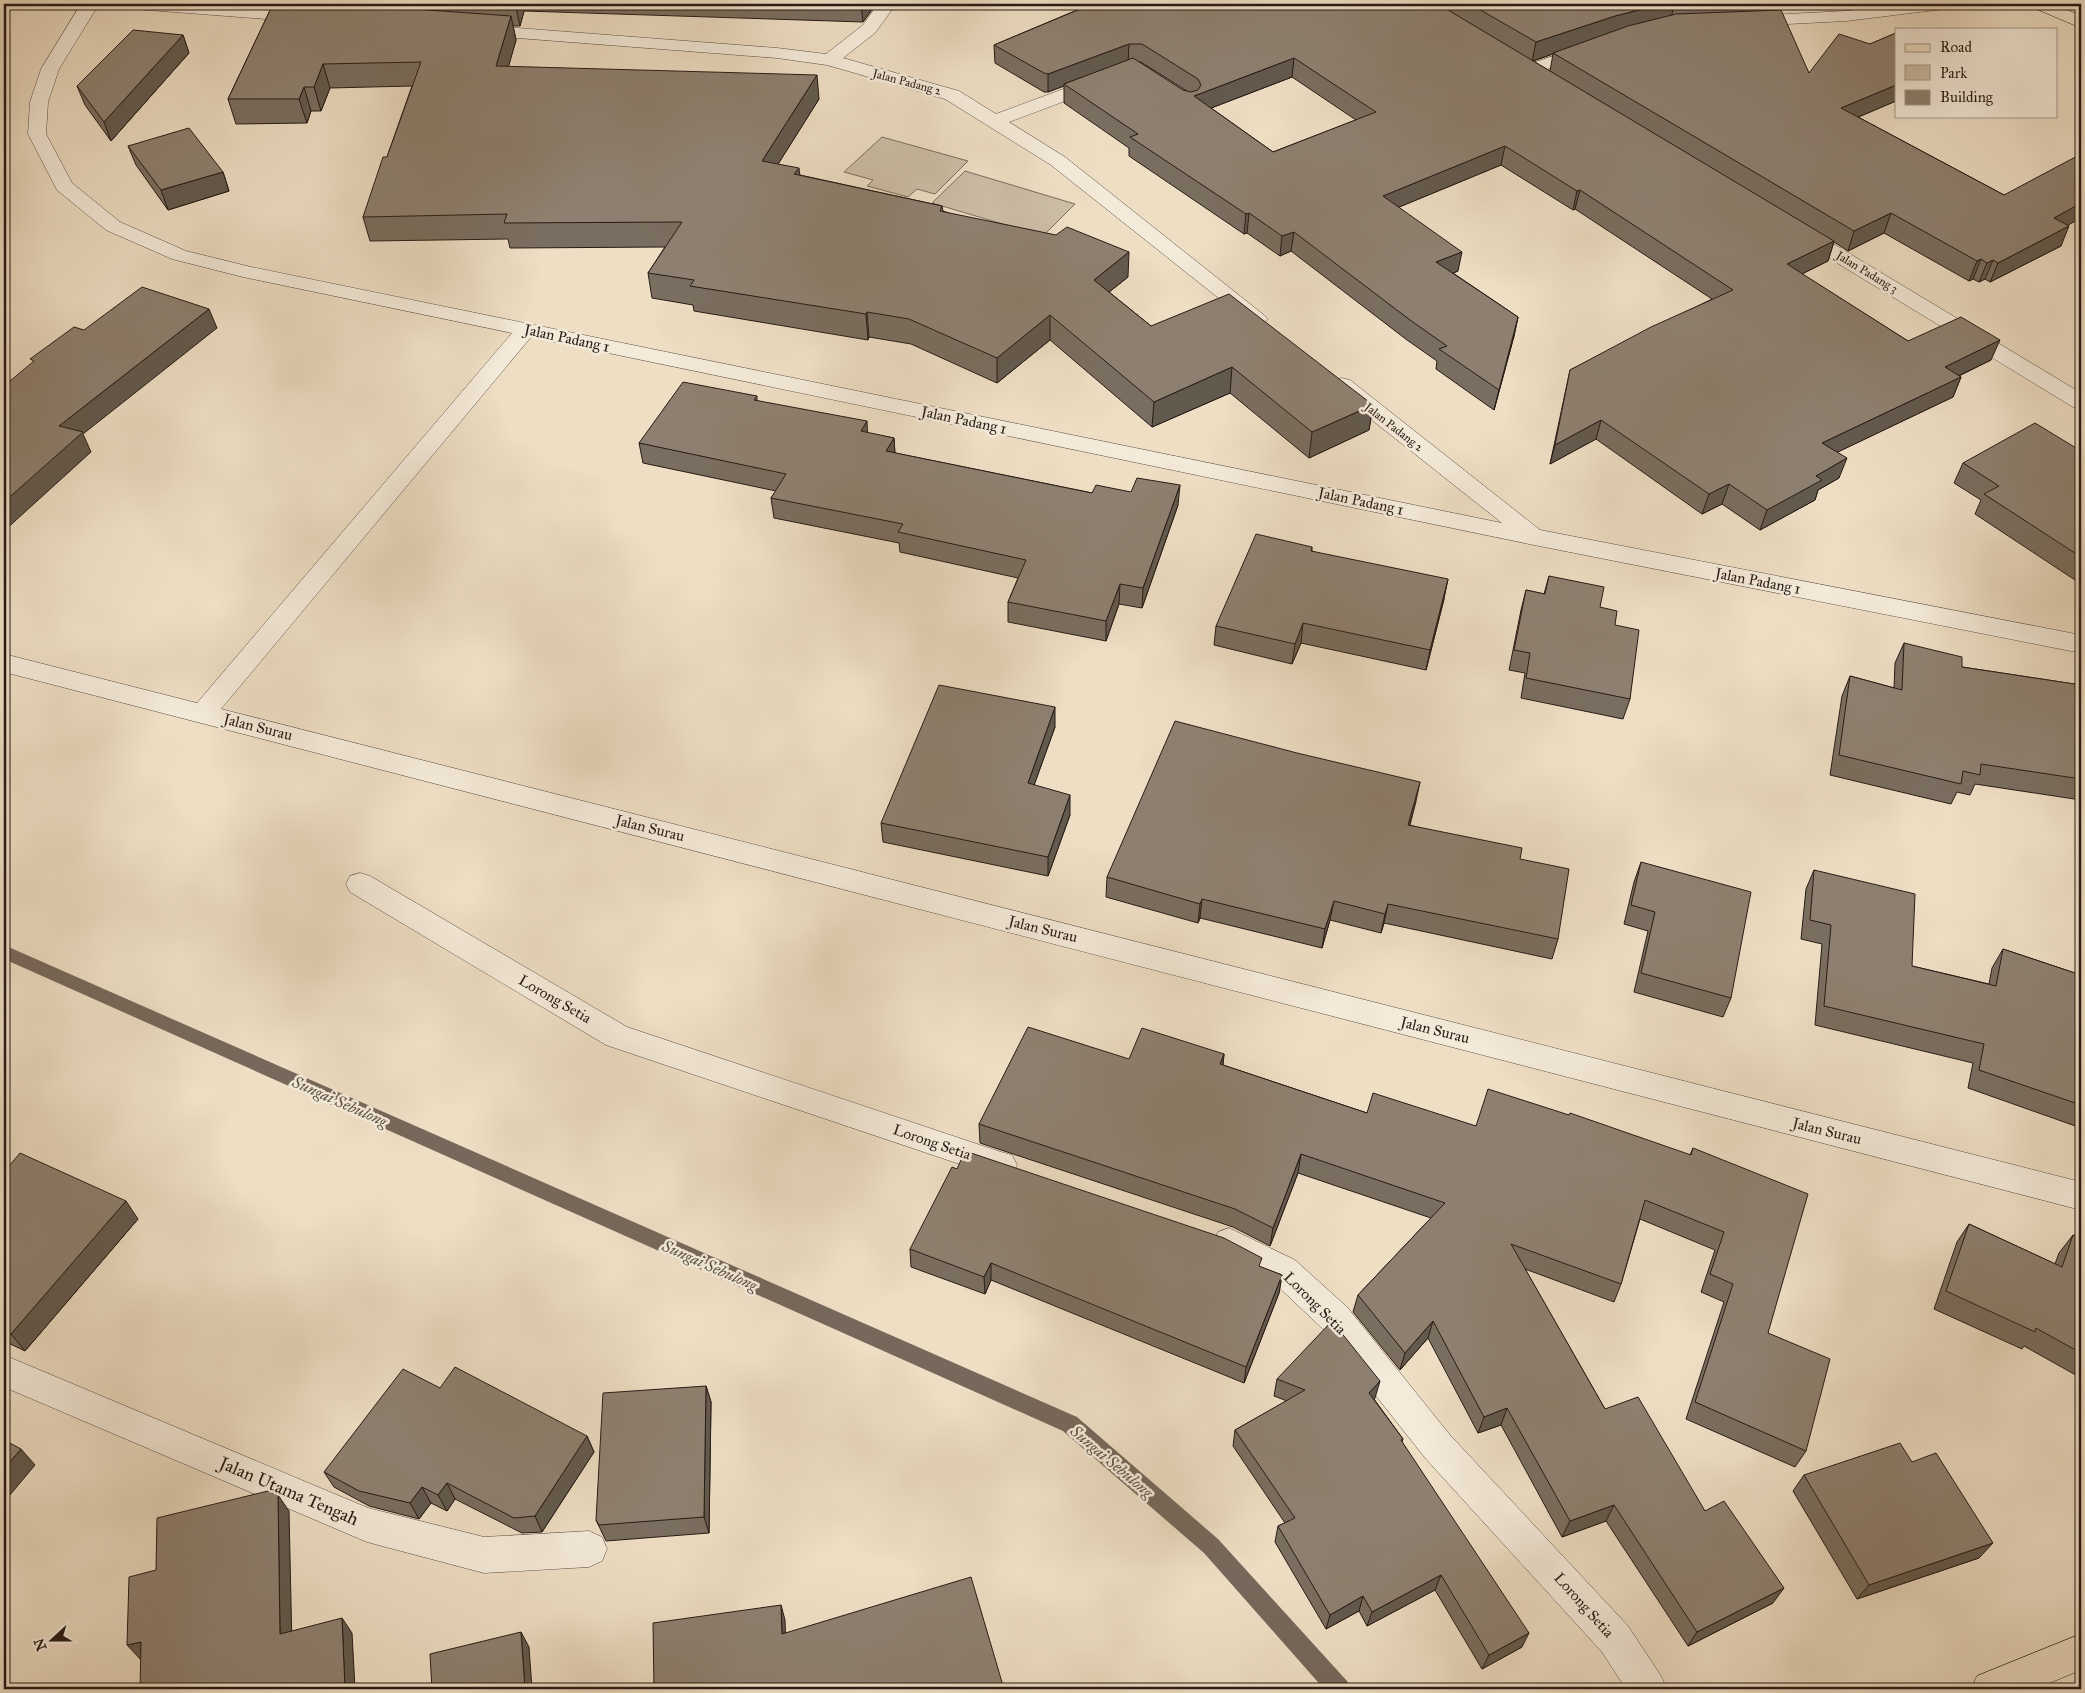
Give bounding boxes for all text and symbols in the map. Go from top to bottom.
legend [1895,28,2058,118]
text: Road [1940,38,1972,56]
text: Park [1940,64,1967,82]
street label: Jalan Padang 2 [869,66,943,99]
text: Building [1940,88,1994,106]
street label: Jalan Padang 3 [1831,247,1900,297]
street label: Jalan Padang 1 [521,320,611,357]
street label: Jalan Padang 2 [1360,399,1426,455]
street label: Jalan Padang 1 [918,402,1008,439]
street label: Jalan Padang 1 [1315,483,1405,520]
street label: Jalan Padang 1 [1712,564,1802,599]
street label: Jalan Surau [220,709,294,745]
street label: Jalan Surau [612,810,686,846]
street label: Jalan Surau [1005,911,1079,947]
street label: Lorong Setia [515,971,595,1027]
street label: Jalan Surau [1397,1012,1471,1048]
water label: Sungai Sebulong [288,1072,391,1131]
street label: Jalan Surau [1789,1113,1863,1149]
street label: Lorong Setia [891,1120,974,1164]
water label: Sungai Sebulong [658,1236,761,1295]
street label: Lorong Setia [1280,1268,1350,1338]
water label: Sungai Sebulong [1066,1421,1158,1502]
street label: Jalan Utama Tengah [214,1451,362,1531]
street label: Lorong Setia [1550,1569,1618,1642]
north arrow [28,1616,78,1666]
text: N [30,1636,50,1653]

